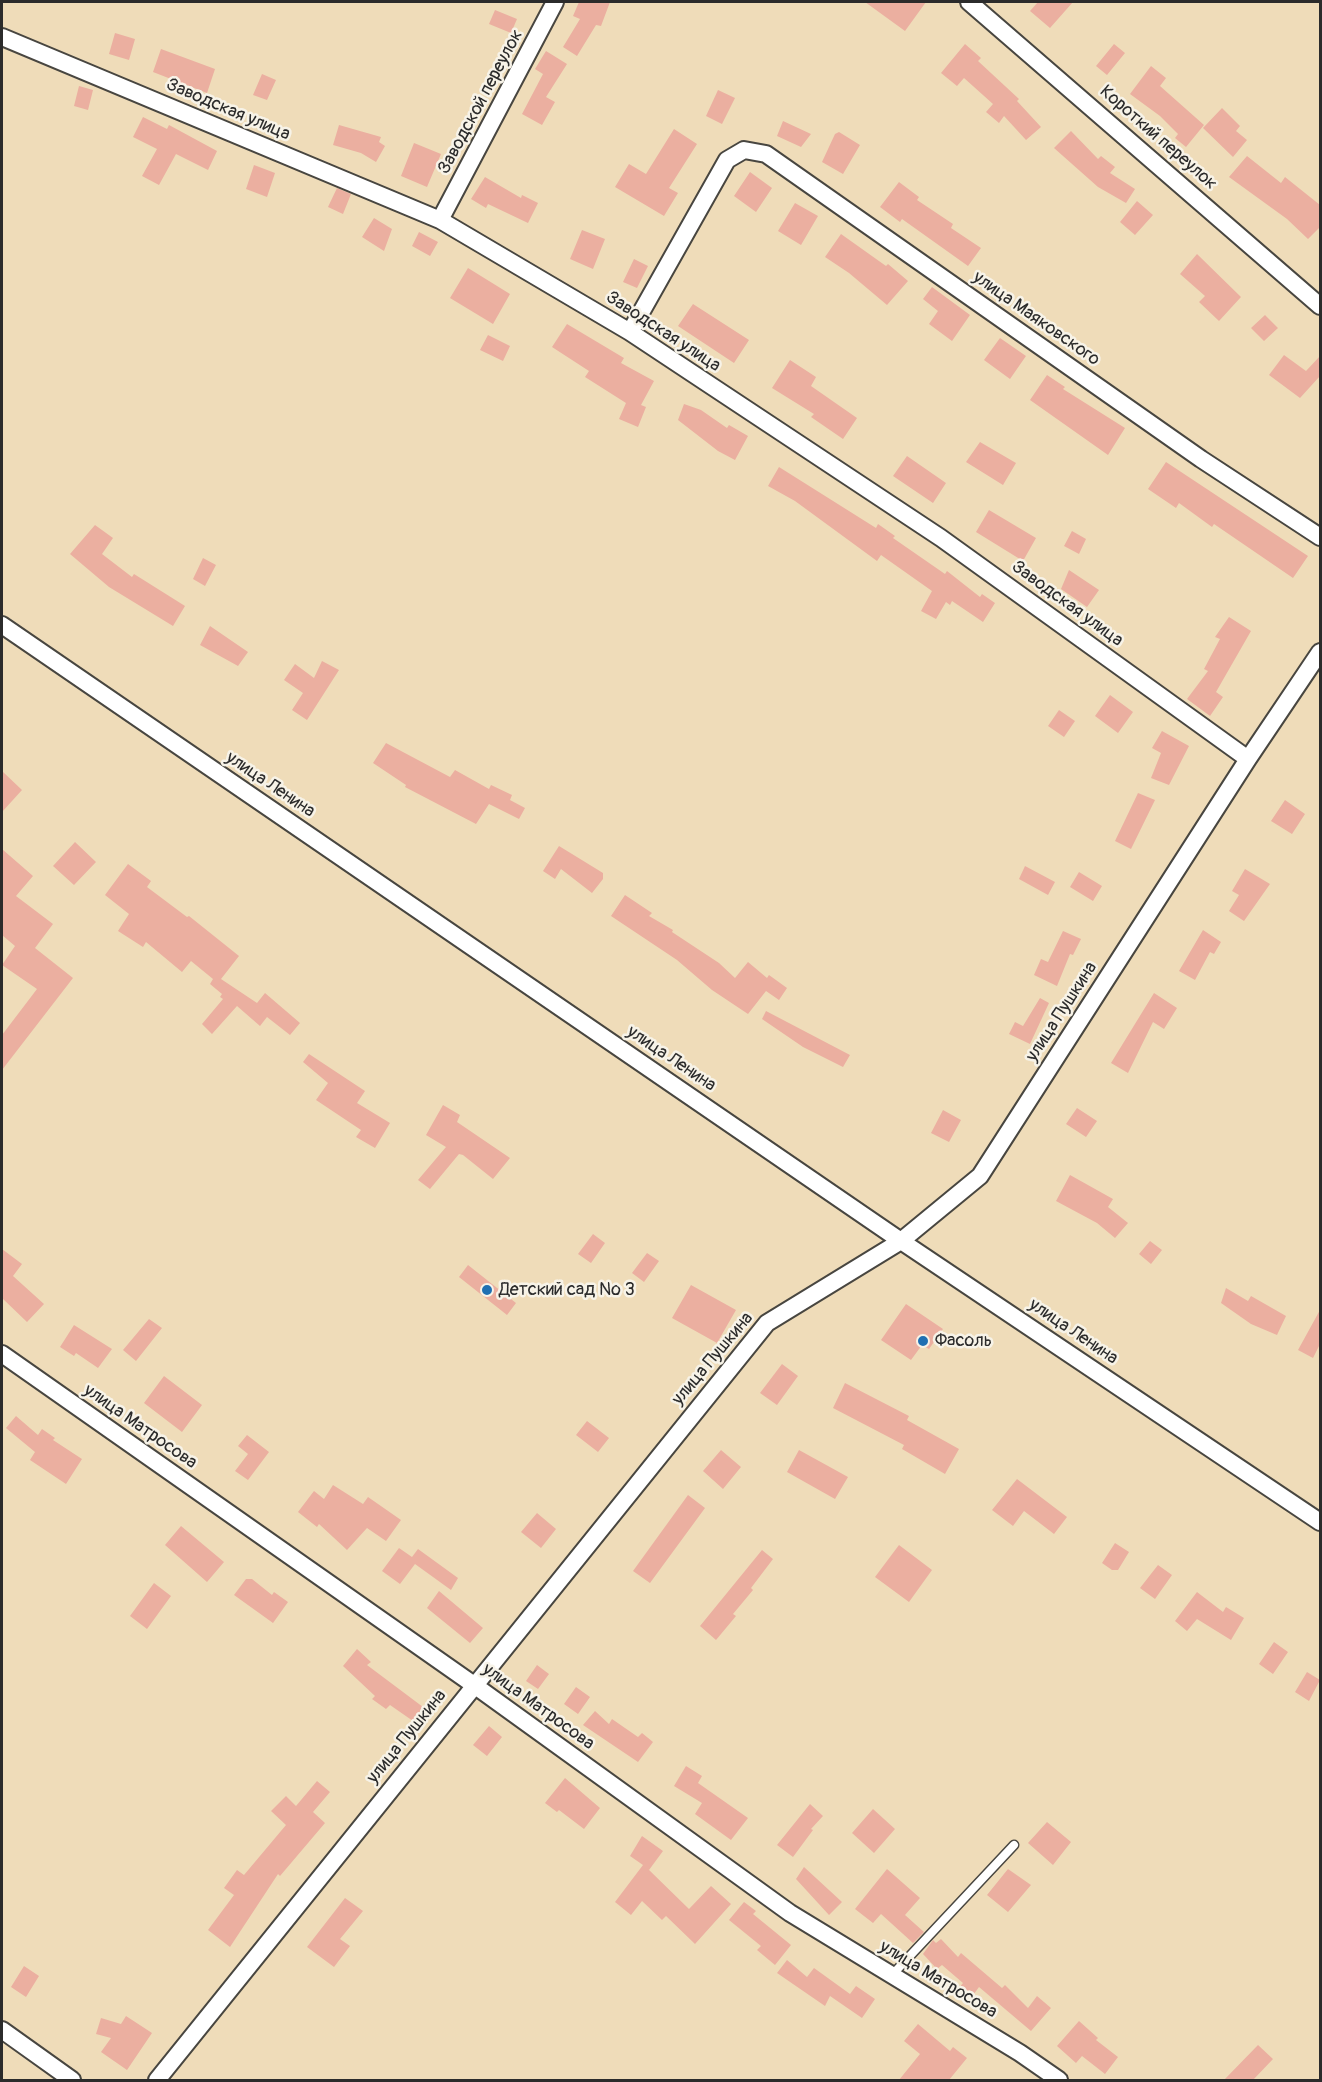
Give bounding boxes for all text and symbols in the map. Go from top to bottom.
street label: Заводской переулок [434,26,528,178]
street label: Заводская улица [163,74,293,146]
street label: Короткий переулок [1095,81,1221,195]
street label: улица Маяковского [968,267,1104,371]
street label: Заводская улица [602,287,724,377]
street label: Заводская улица [1007,556,1127,652]
street label: улица Ленина [221,747,319,823]
street label: улица Пушкина [1022,958,1102,1066]
street label: улица Ленина [622,1021,720,1097]
place label: Детский сад № 3 [499,1279,635,1301]
marker: Детский сад № 3 [480,1283,494,1297]
street label: улица Ленина [1024,1294,1122,1370]
street label: улица Пушкина [668,1308,758,1410]
place label: Фасоль [935,1330,992,1352]
marker: Фасоль [916,1334,930,1348]
street label: улица Матросова [79,1380,201,1474]
street label: улица Матросова [478,1659,598,1755]
street label: улица Пушкина [363,1686,451,1788]
street label: улица Матросова [875,1936,1001,2024]

